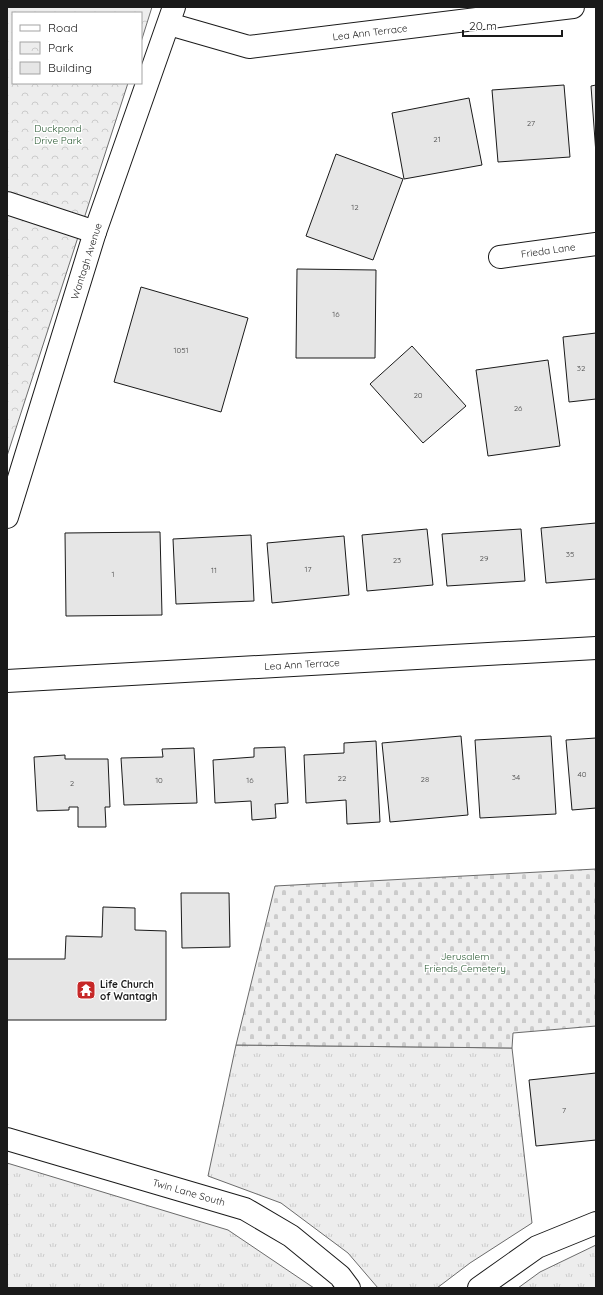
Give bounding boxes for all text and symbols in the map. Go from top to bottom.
legend [12,12,142,84]
scale bar [463,12,562,38]
text: 20 m [469,18,497,33]
text: Road [48,20,78,35]
street label: Lea Ann Terrace [332,21,409,44]
text: Park [48,40,73,55]
text: Building [48,60,92,75]
house number: 27 [527,118,535,128]
park label: Duckpond Drive Park [34,122,82,147]
house number: 21 [433,134,441,144]
house number: 12 [351,202,359,212]
street label: Wantagh Avenue [68,221,105,301]
street label: Frieda Lane [520,240,576,261]
house number: 16 [332,309,340,319]
house number: 1051 [173,345,189,355]
house number: 32 [577,363,586,373]
house number: 20 [413,390,423,400]
house number: 26 [514,403,523,413]
house number: 35 [566,549,574,559]
house number: 29 [480,553,489,563]
house number: 23 [393,555,401,565]
house number: 17 [304,564,312,574]
house number: 11 [211,565,217,575]
house number: 1 [112,569,115,579]
street label: Lea Ann Terrace [264,656,340,673]
house number: 40 [578,769,587,779]
house number: 34 [512,772,520,782]
house number: 22 [338,773,347,783]
house number: 28 [421,774,429,784]
house number: 10 [155,775,163,785]
house number: 16 [246,775,254,785]
house number: 2 [70,778,75,788]
park label: Jerusalem Friends Cemetery [424,950,506,975]
place label: Life Church of Wantagh [100,978,158,1003]
temple icon: Life Church of Wantagh [75,979,97,1001]
house number: 7 [562,1105,566,1115]
street label: Twin Lane South [151,1176,227,1209]

